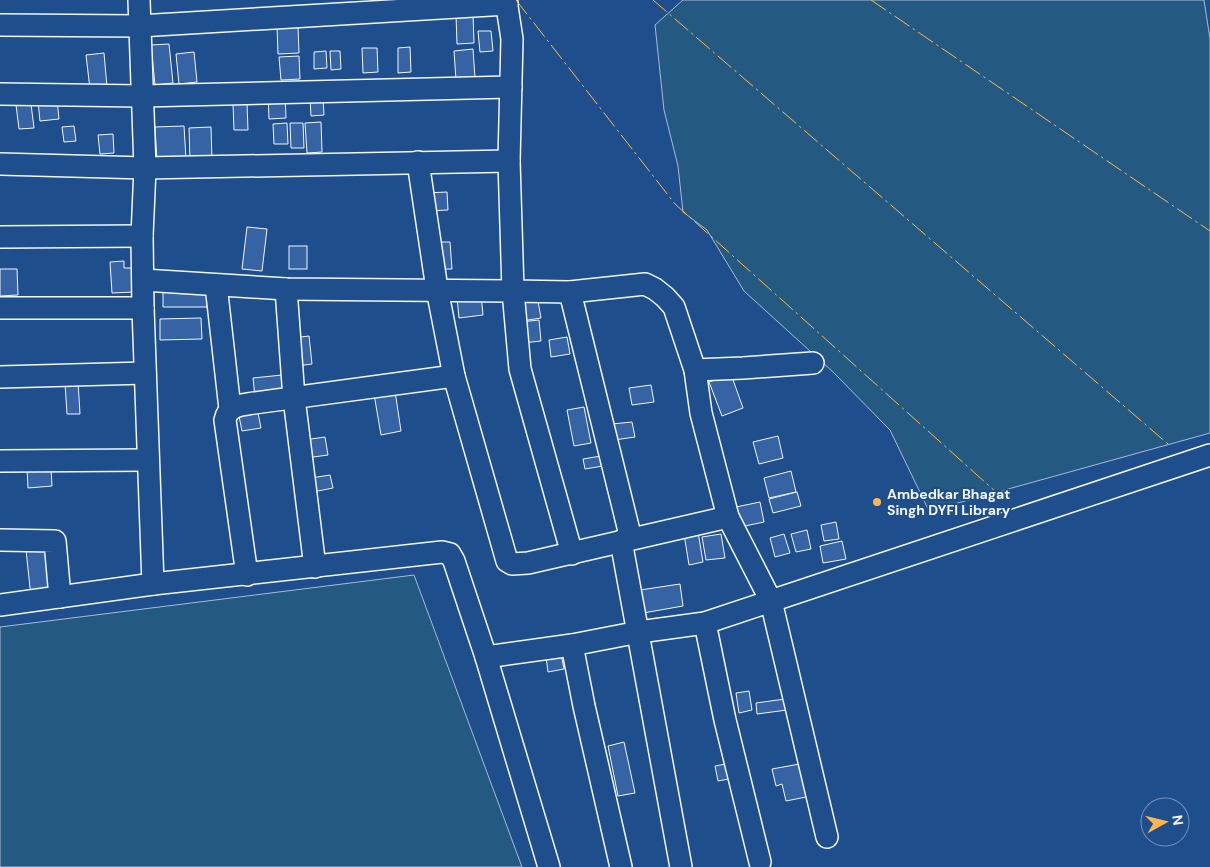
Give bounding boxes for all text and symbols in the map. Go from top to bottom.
place label: Ambedkar Bhagat Singh DYFI Library [887,485,1011,519]
marker: Ambedkar Bhagat Singh DYFI Library [871,496,883,508]
north arrow [1140,797,1190,847]
text: N [1168,814,1187,827]

